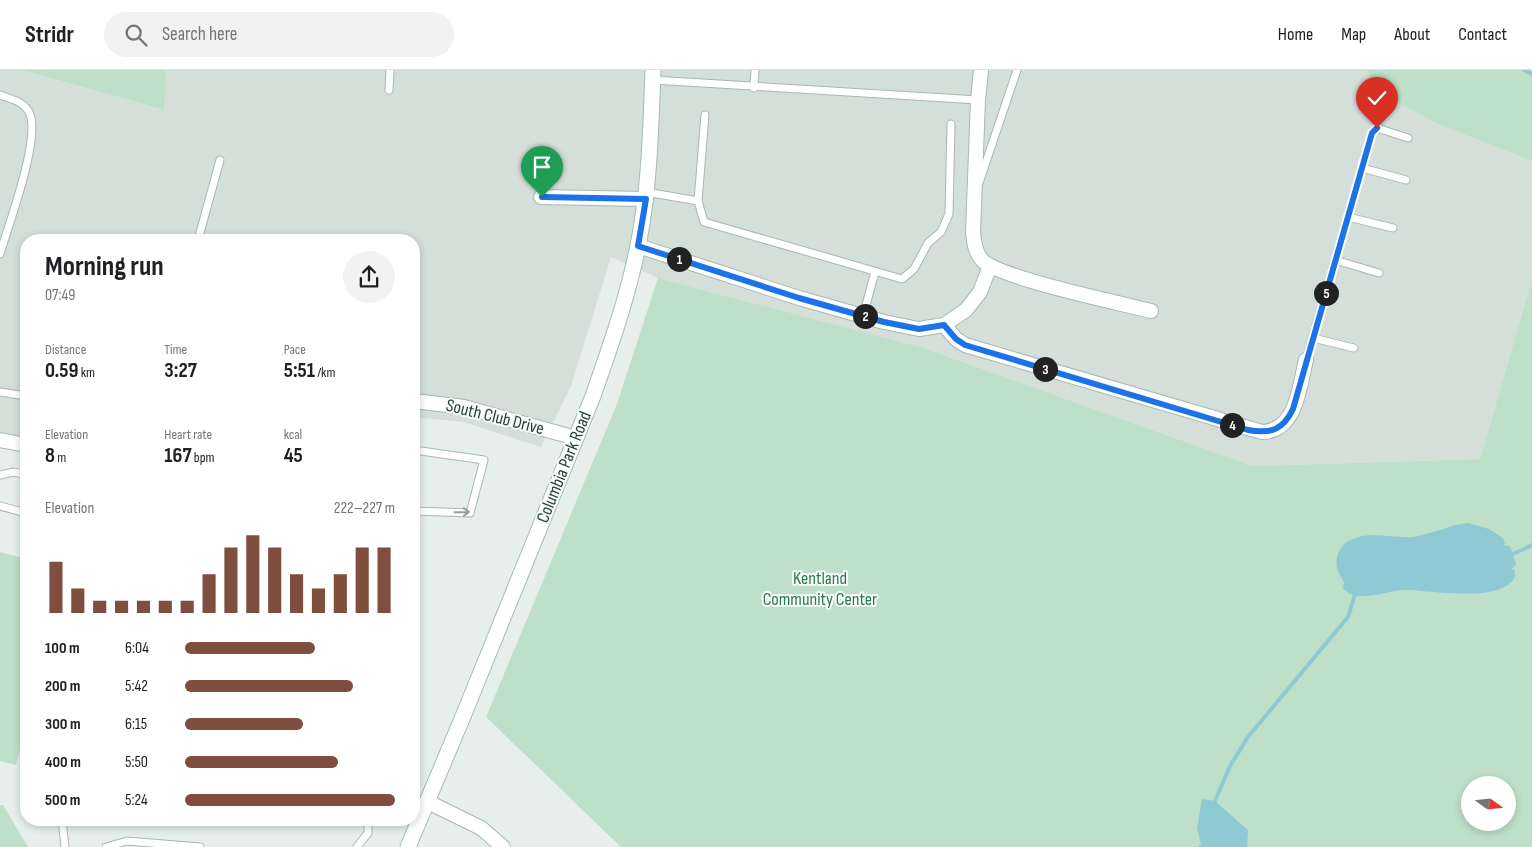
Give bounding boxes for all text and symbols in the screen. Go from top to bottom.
search box [104,12,454,57]
text: Stridr [25,20,74,49]
icon: search [122,21,150,49]
text: Search here [162,23,237,46]
text: Home [1278,24,1313,45]
text: Map [1341,24,1366,45]
text: About [1394,24,1430,45]
text: Contact [1458,24,1507,45]
pin [1356,77,1398,128]
icon: check [1363,84,1391,112]
pin [521,146,563,197]
icon: arrive [528,153,556,181]
pin: 1 [666,246,692,272]
text: Morning run [45,250,164,283]
button: share [343,251,395,303]
text: 1 [677,251,682,268]
pin: 5 [1314,280,1338,306]
text: 5 [1323,285,1330,302]
text: 07:49 [45,286,75,305]
pin: 2 [852,304,878,328]
text: 2 [862,308,869,325]
text: Distance [45,341,86,358]
text: Time [164,341,187,358]
text: Pace [284,341,306,358]
pin: 3 [1032,356,1058,382]
text: 0.59 [45,358,78,383]
text: 3:27 [164,358,197,383]
text: 5:51 [284,358,315,383]
text: 3 [1042,361,1049,378]
text: km [78,364,95,381]
text: /km [315,364,335,381]
street label: South Club Drive [444,395,546,439]
street label: Columbia Park Road [532,408,596,526]
pin: 4 [1220,412,1244,438]
text: 4 [1229,417,1236,434]
text: Elevation [45,426,88,443]
text: Heart rate [164,426,212,443]
text: kcal [284,426,302,443]
text: 8 [45,443,55,468]
text: 167 [164,443,192,468]
text: 45 [284,443,303,468]
text: m [55,449,66,466]
text: bpm [192,449,214,466]
text: Elevation [45,499,94,518]
text: 222–227 m [334,499,395,518]
one-way arrow [454,507,470,517]
park label: Kentland Community Center [763,568,877,610]
text: 100 m [45,639,80,658]
text: 6:04 [125,639,149,658]
text: 200 m [45,677,80,696]
text: 5:42 [125,677,148,696]
text: 300 m [45,715,81,734]
text: 6:15 [125,715,147,734]
text: 400 m [45,753,81,772]
text: 5:50 [125,753,148,772]
north arrow [1461,776,1516,831]
map controls [1461,776,1516,831]
text: 500 m [45,791,80,810]
text: 5:24 [125,791,148,810]

